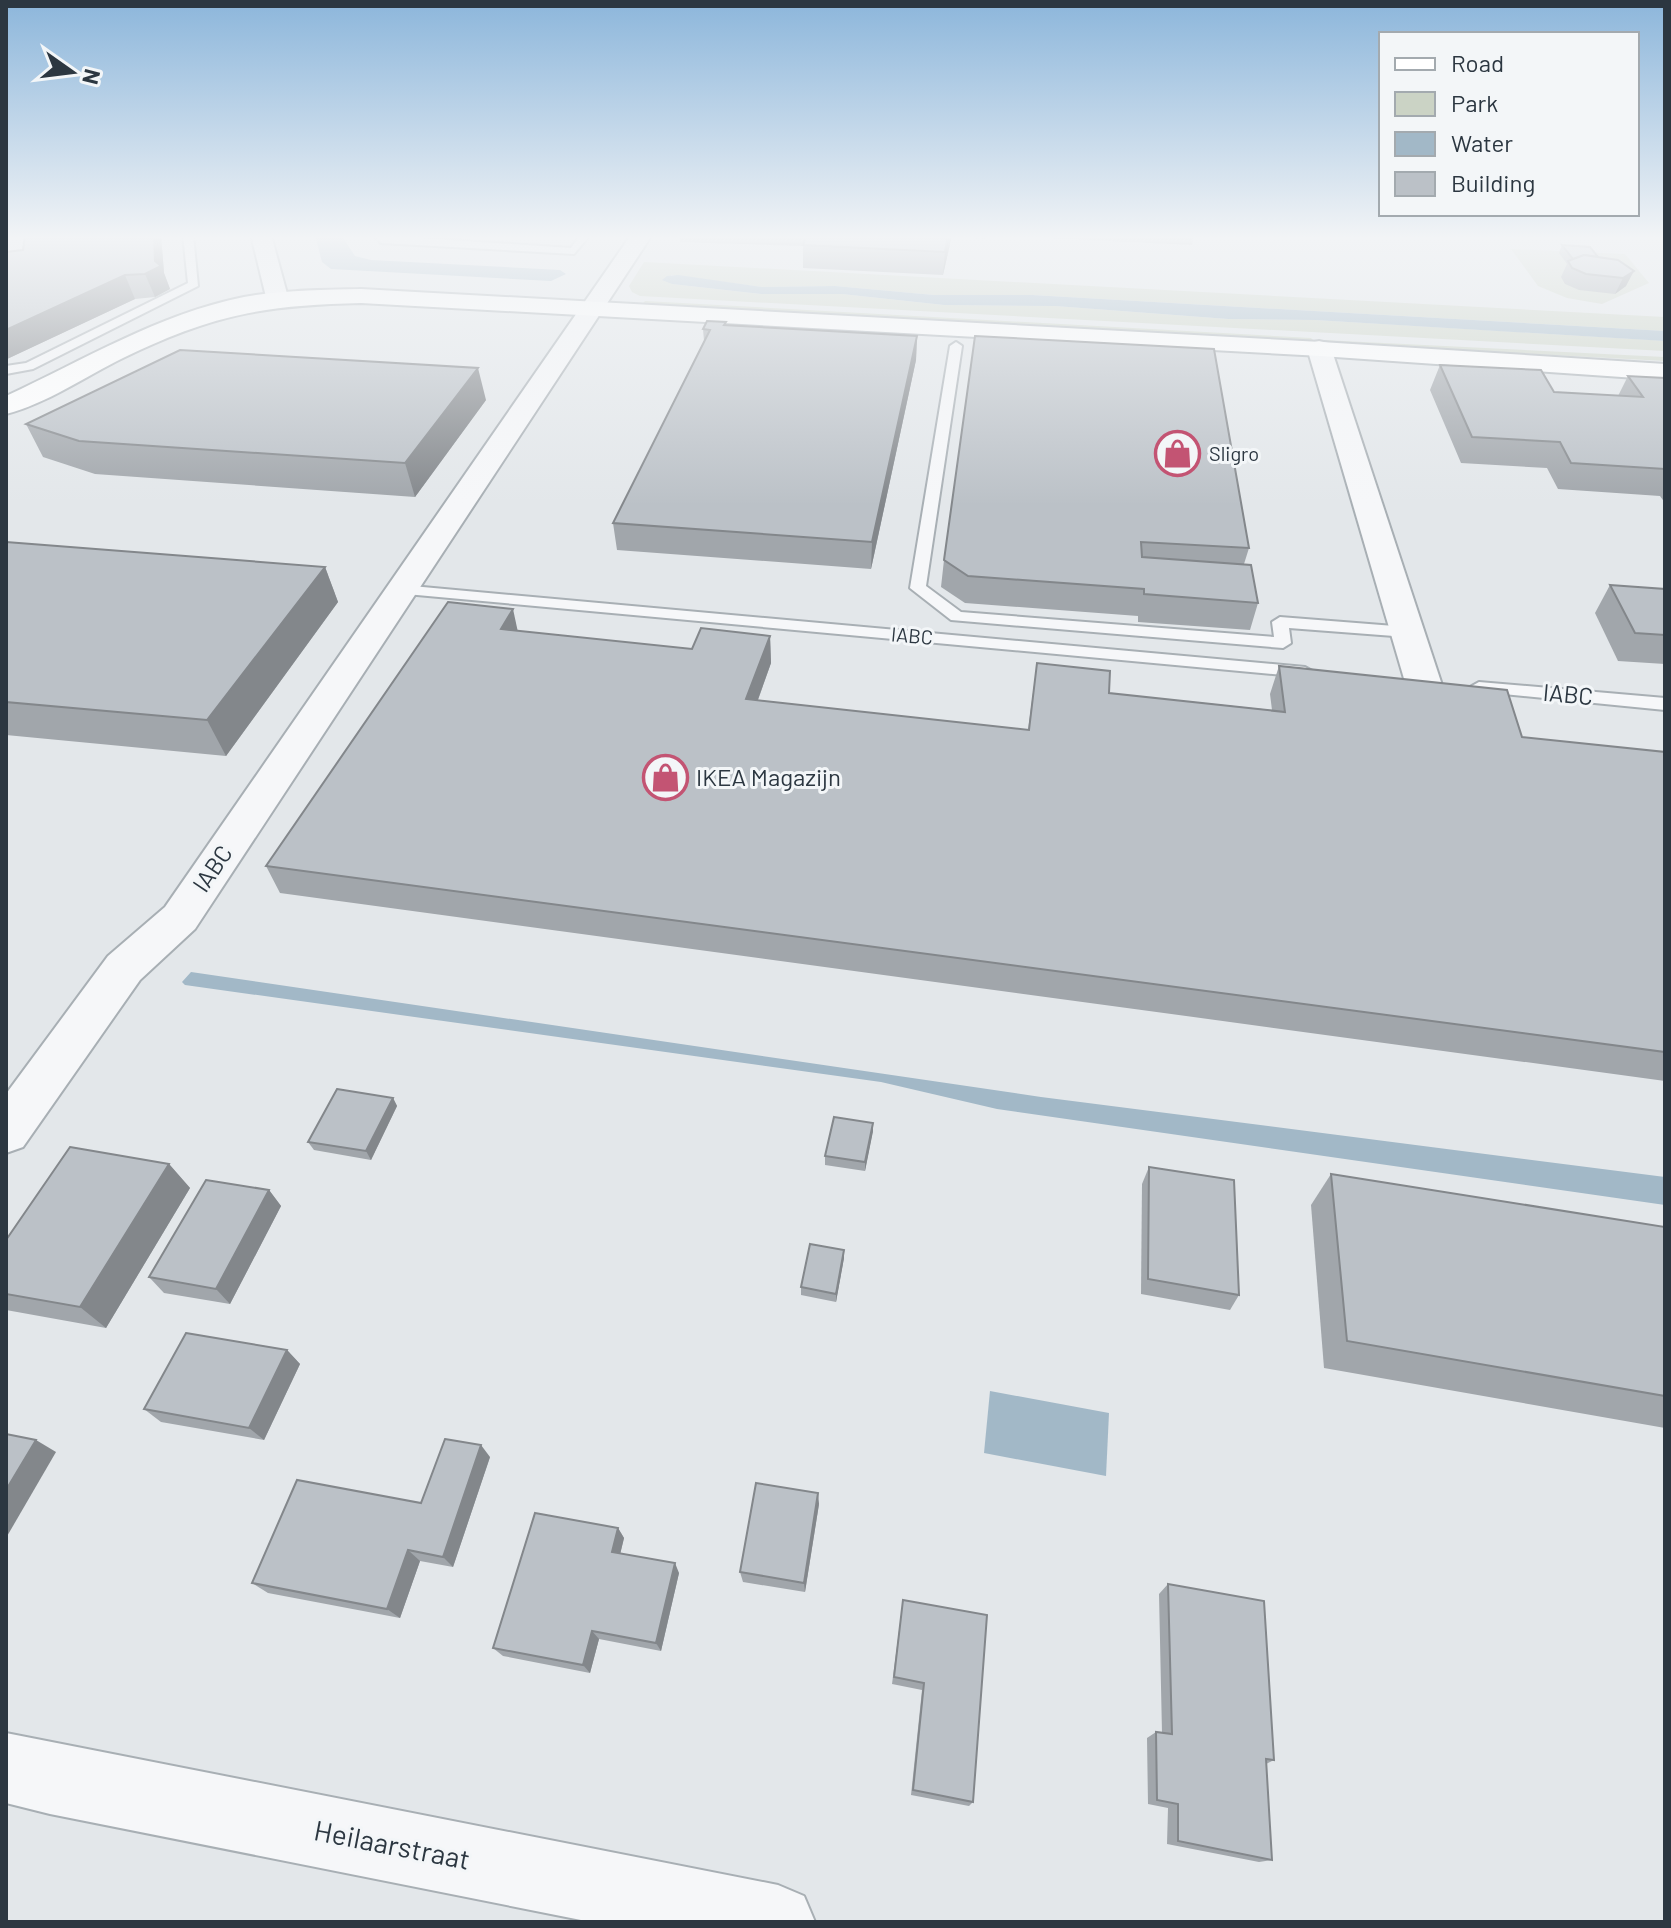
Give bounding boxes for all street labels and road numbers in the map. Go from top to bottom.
street label: IABC [890,621,934,649]
street label: IABC [1542,677,1594,710]
street label: IABC [186,839,238,897]
street label: Heilaarstraat [311,1812,473,1876]

